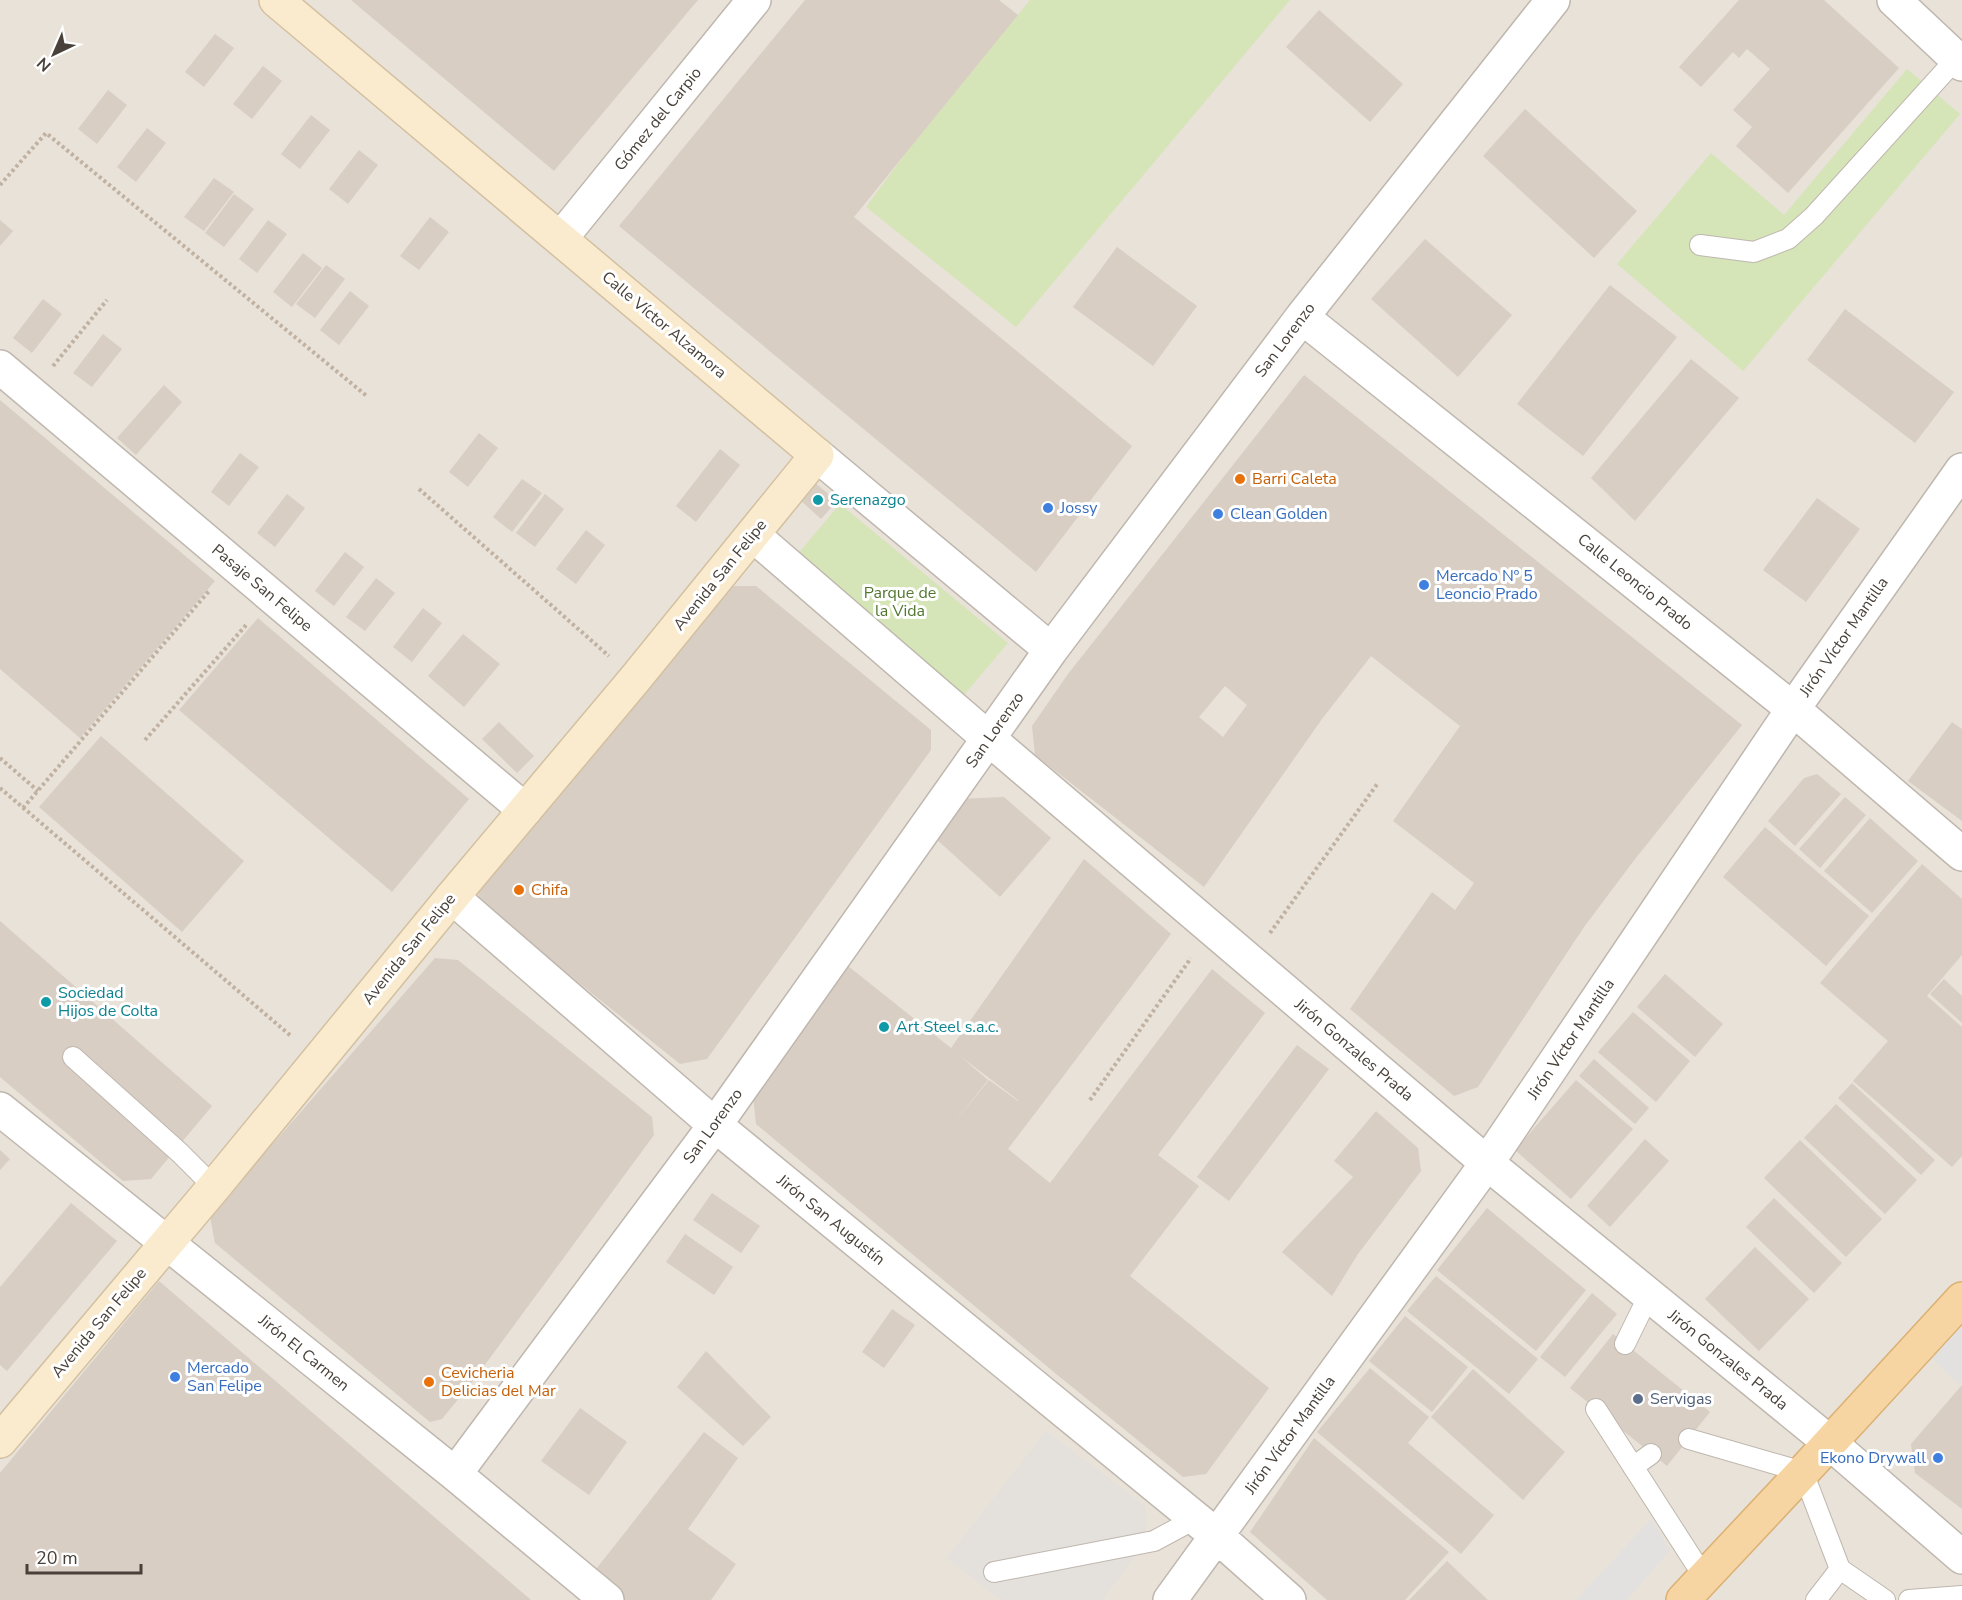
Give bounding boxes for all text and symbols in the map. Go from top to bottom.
north arrow [24,24,84,84]
text: N [32,52,56,76]
street label: Gómez del Carpio [609,62,707,175]
street label: Calle Víctor Alzamora [597,266,731,384]
street label: San Lorenzo [1250,298,1320,382]
place label: Barri Caleta [1252,468,1337,490]
marker: Barri Caleta [1233,472,1247,486]
place label: Serenazgo [830,489,906,511]
marker: Serenazgo [811,493,825,507]
place label: Jossy [1059,497,1098,519]
marker: Jossy [1041,501,1055,515]
place label: Clean Golden [1230,503,1328,525]
marker: Clean Golden [1211,507,1225,521]
street label: Avenida San Felipe [668,515,772,635]
street label: Calle Leoncio Prado [1573,529,1697,635]
street label: Pasaje San Felipe [207,539,317,637]
place label: Mercado Nº 5 Leoncio Prado [1436,565,1538,605]
street label: Jirón Víctor Mantilla [1794,573,1894,702]
marker: Mercado Nº 5 Leoncio Prado [1417,578,1431,592]
park label: Parque de la Vida [864,582,936,622]
street label: San Lorenzo [961,687,1029,773]
place label: Chifa [531,879,568,901]
marker: Chifa [512,883,526,897]
street label: Avenida San Felipe [357,889,461,1009]
street label: Jirón Víctor Mantilla [1522,974,1620,1105]
place label: Sociedad Hijos de Colta [58,982,158,1022]
street label: Jirón Gonzales Prada [1289,993,1418,1106]
marker: Sociedad Hijos de Colta [39,995,53,1009]
place label: Art Steel s.a.c. [896,1016,999,1038]
marker: Art Steel s.a.c. [877,1020,891,1034]
street label: San Lorenzo [678,1084,748,1168]
street label: Jirón San Augustín [772,1169,890,1270]
street label: Avenida San Felipe [46,1263,152,1383]
street label: Jirón Gonzales Prada [1662,1304,1793,1415]
street label: Jirón El Carmen [253,1309,354,1396]
place label: Mercado San Felipe [187,1357,262,1397]
place label: Cevicheria Delicias del Mar [441,1362,556,1402]
marker: Mercado San Felipe [168,1370,182,1384]
street label: Jirón Víctor Mantilla [1239,1371,1340,1500]
marker: Cevicheria Delicias del Mar [422,1375,436,1389]
place label: Servigas [1650,1388,1712,1410]
marker: Servigas [1631,1392,1645,1406]
place label: Ekono Drywall [1820,1447,1926,1469]
marker: Ekono Drywall [1931,1451,1945,1465]
scale bar [27,1537,141,1575]
text: 20 m [36,1546,78,1570]

